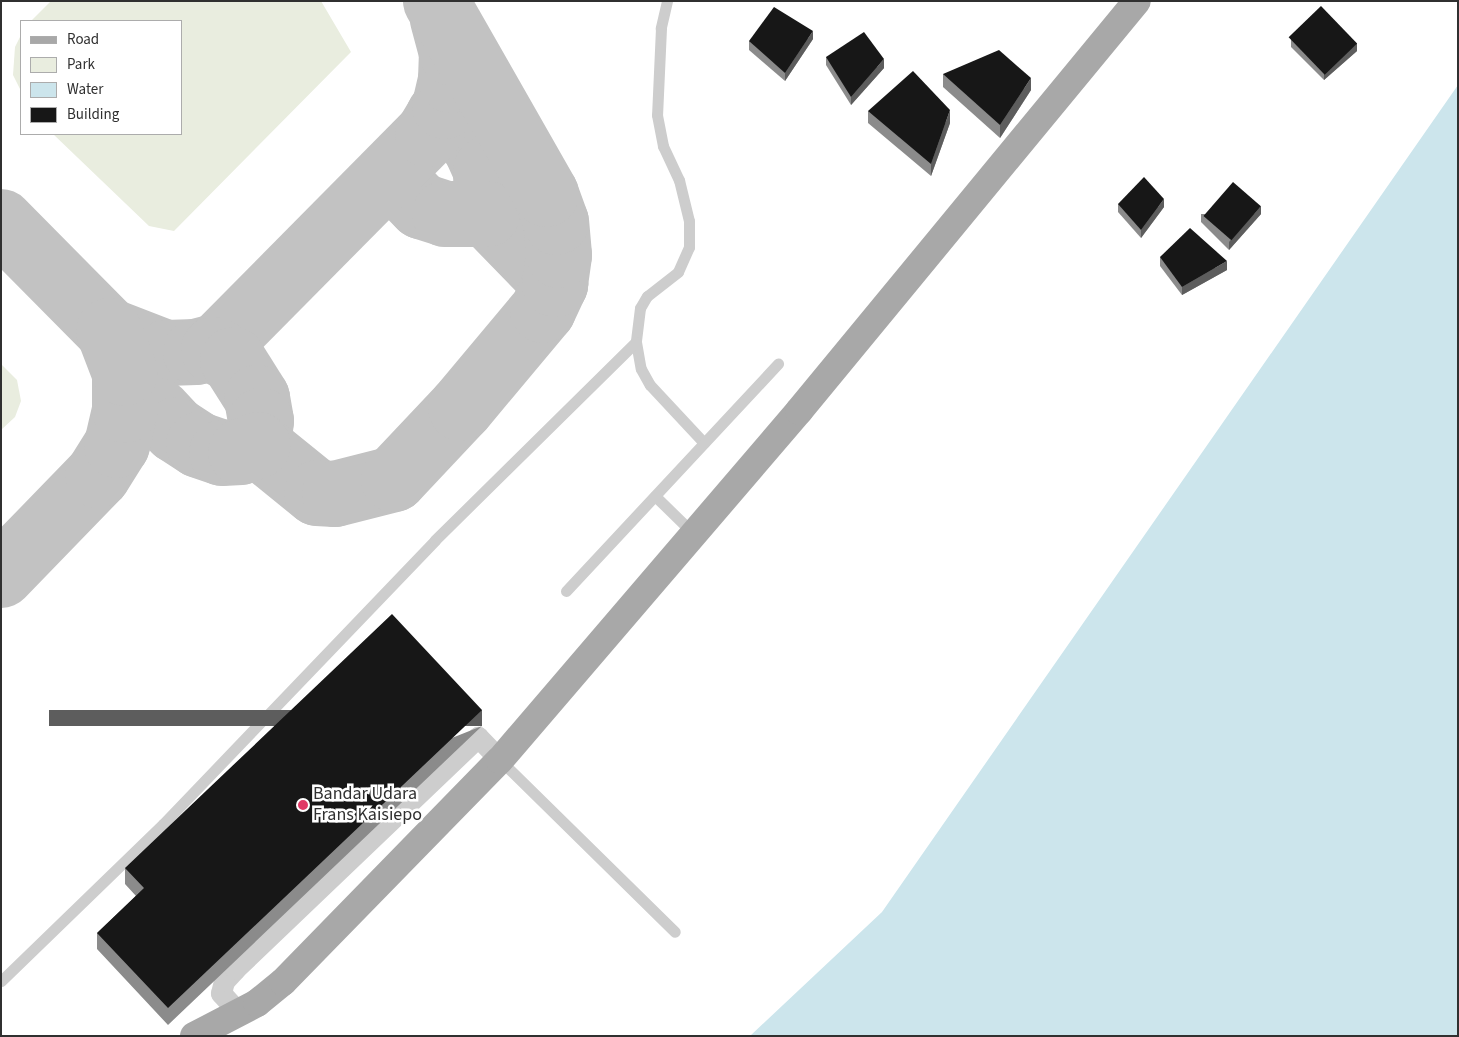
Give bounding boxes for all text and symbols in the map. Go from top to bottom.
legend [20,20,182,135]
text: Road [67,29,99,50]
text: Park [67,54,95,75]
text: Water [67,79,103,100]
text: Building [67,104,119,125]
place label: Bandar Udara Frans Kaisiepo [313,784,422,826]
marker: Bandar Udara Frans Kaisiepo [297,799,309,811]

